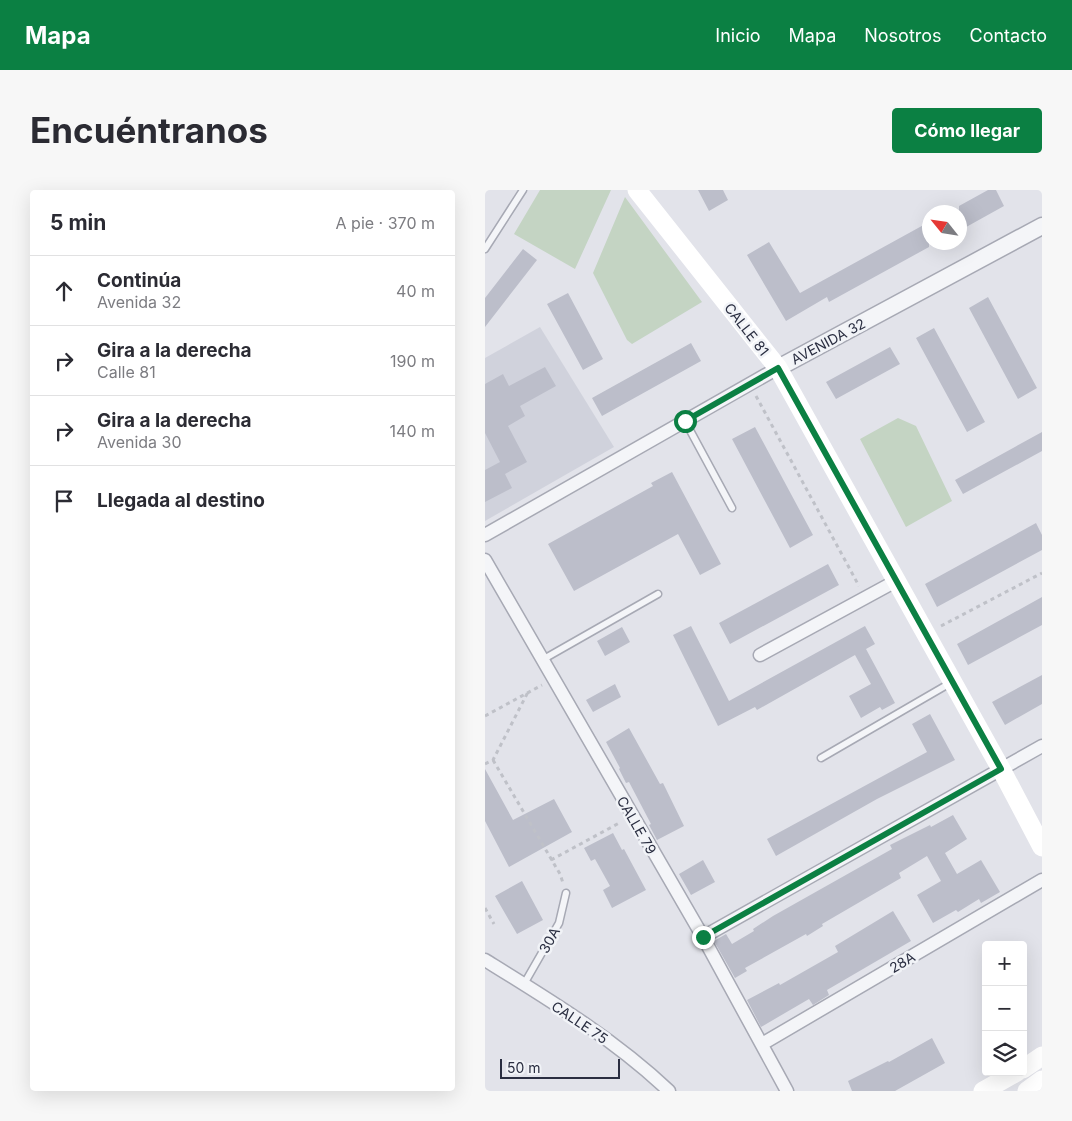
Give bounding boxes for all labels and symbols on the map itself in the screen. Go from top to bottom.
north arrow [922,205,967,250]
street label: CALLE 81 [721,299,773,359]
street label: AVENIDA 32 [788,314,868,368]
route start [674,410,697,433]
street label: CALLE 79 [614,793,660,857]
street label: 30A [535,924,563,956]
route end [692,926,715,949]
street label: 28A [886,948,918,976]
street label: CALLE 75 [549,997,611,1047]
scale bar [500,1056,620,1079]

